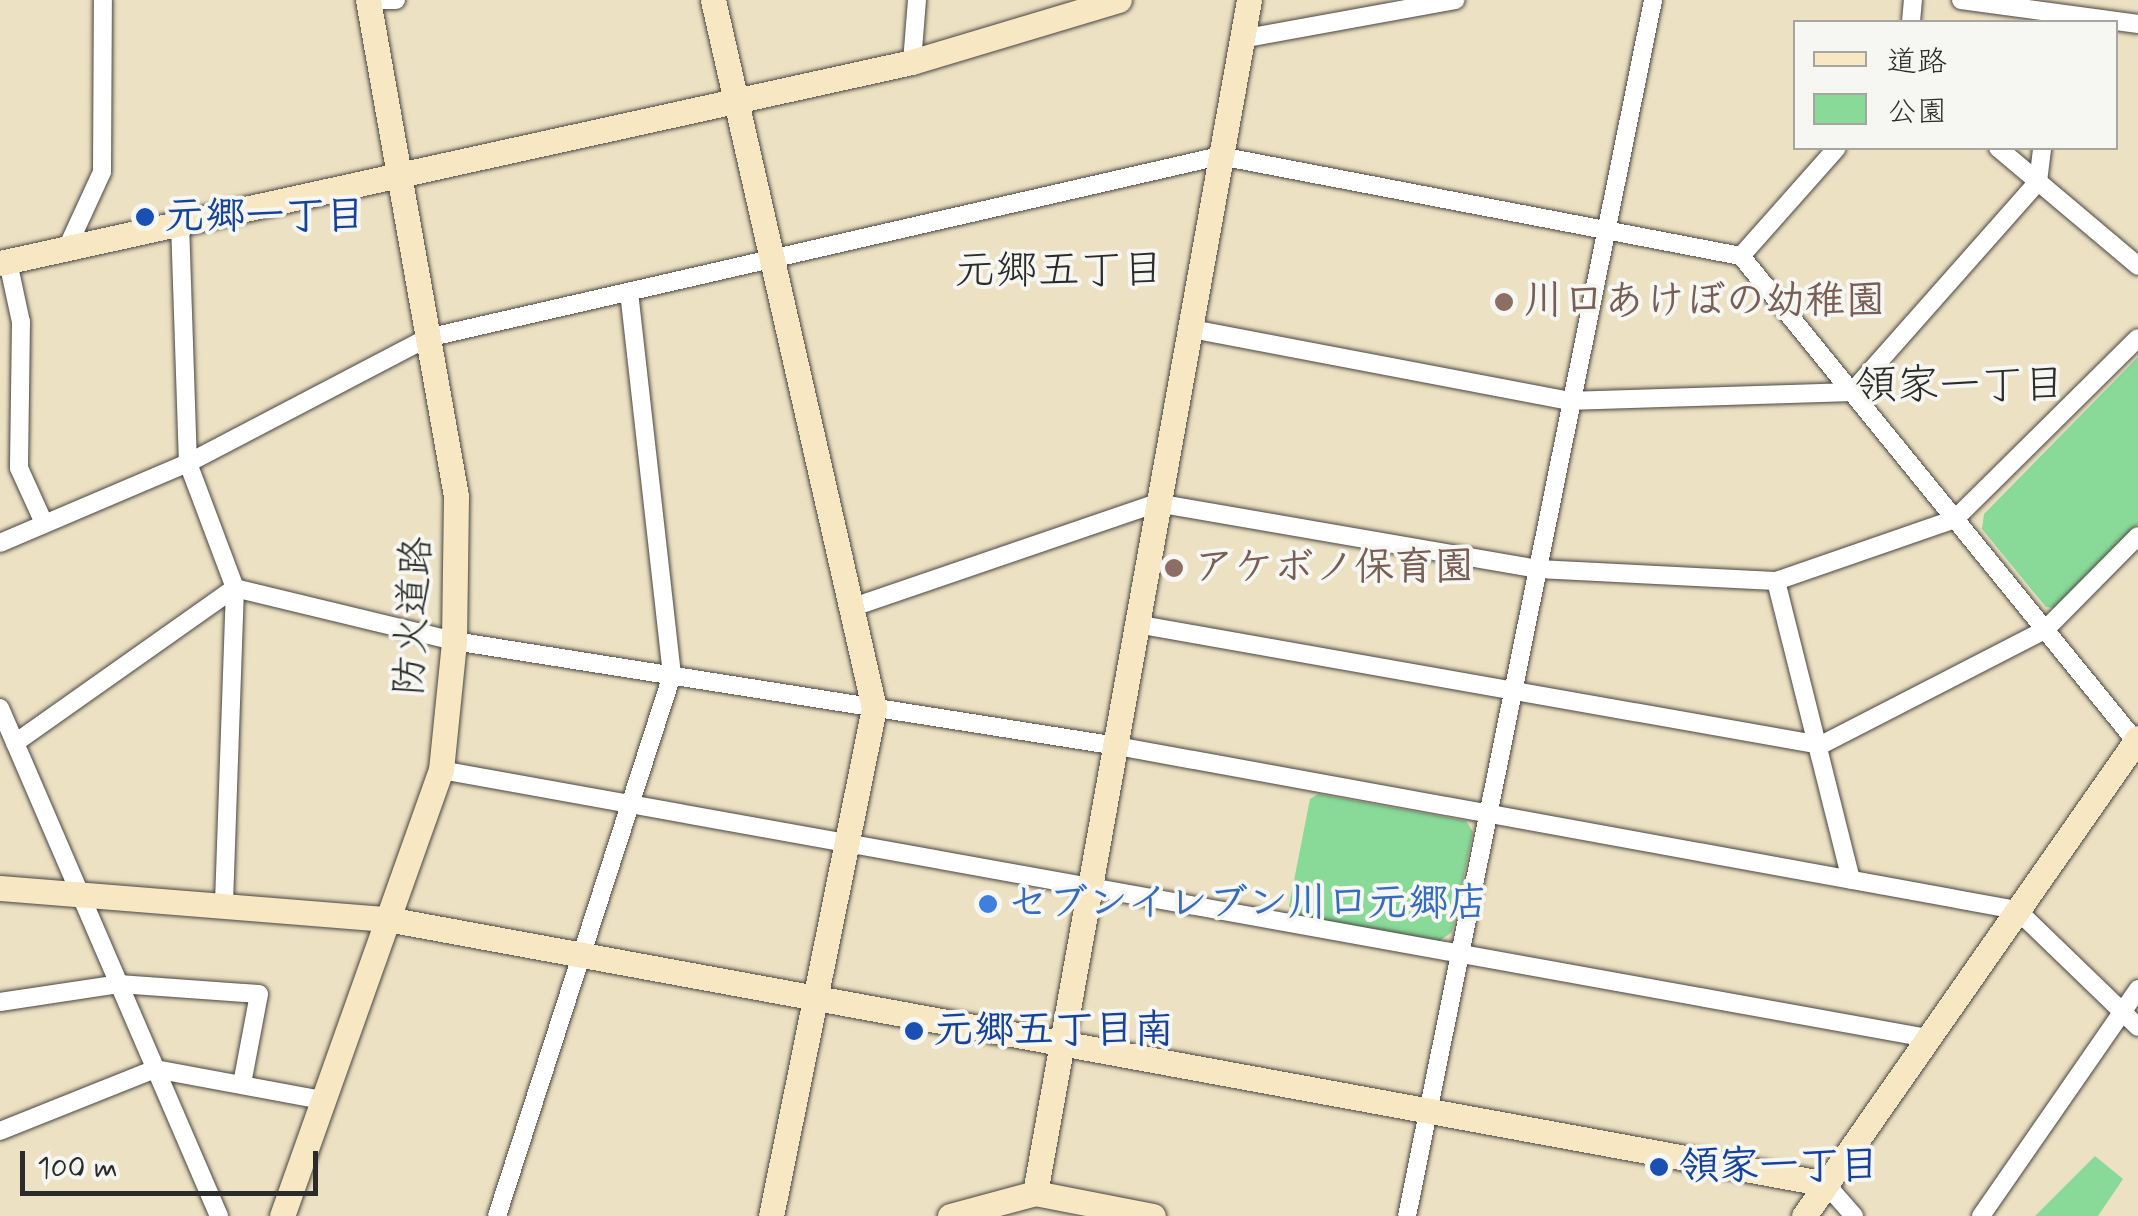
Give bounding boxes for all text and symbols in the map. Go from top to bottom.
legend [1793,20,2118,150]
text: 道路 [1887,43,1947,82]
text: 公園 [1887,93,1947,132]
place label: 元郷一丁目 [165,193,365,241]
marker: 元郷一丁目 [134,206,156,228]
district label: 元郷五丁目 [954,247,1164,297]
place label: 川口あけぼの幼稚園 [1524,278,1884,326]
marker: 川口あけぼの幼稚園 [1493,291,1515,313]
district label: 領家一丁目 [1855,362,2065,412]
street label: 防火道路 [386,535,442,697]
place label: アケボノ保育園 [1194,544,1474,592]
marker: アケボノ保育園 [1163,557,1185,579]
place label: セブンイレブン川口元郷店 [1008,880,1488,928]
marker: セブンイレブン川口元郷店 [977,893,999,915]
place label: 元郷五丁目南 [934,1007,1174,1055]
marker: 元郷五丁目南 [903,1020,925,1042]
scale bar [25,1131,322,1193]
place label: 領家一丁目 [1679,1143,1879,1191]
text: 100 m [37,1149,118,1188]
marker: 領家一丁目 [1648,1156,1670,1178]

